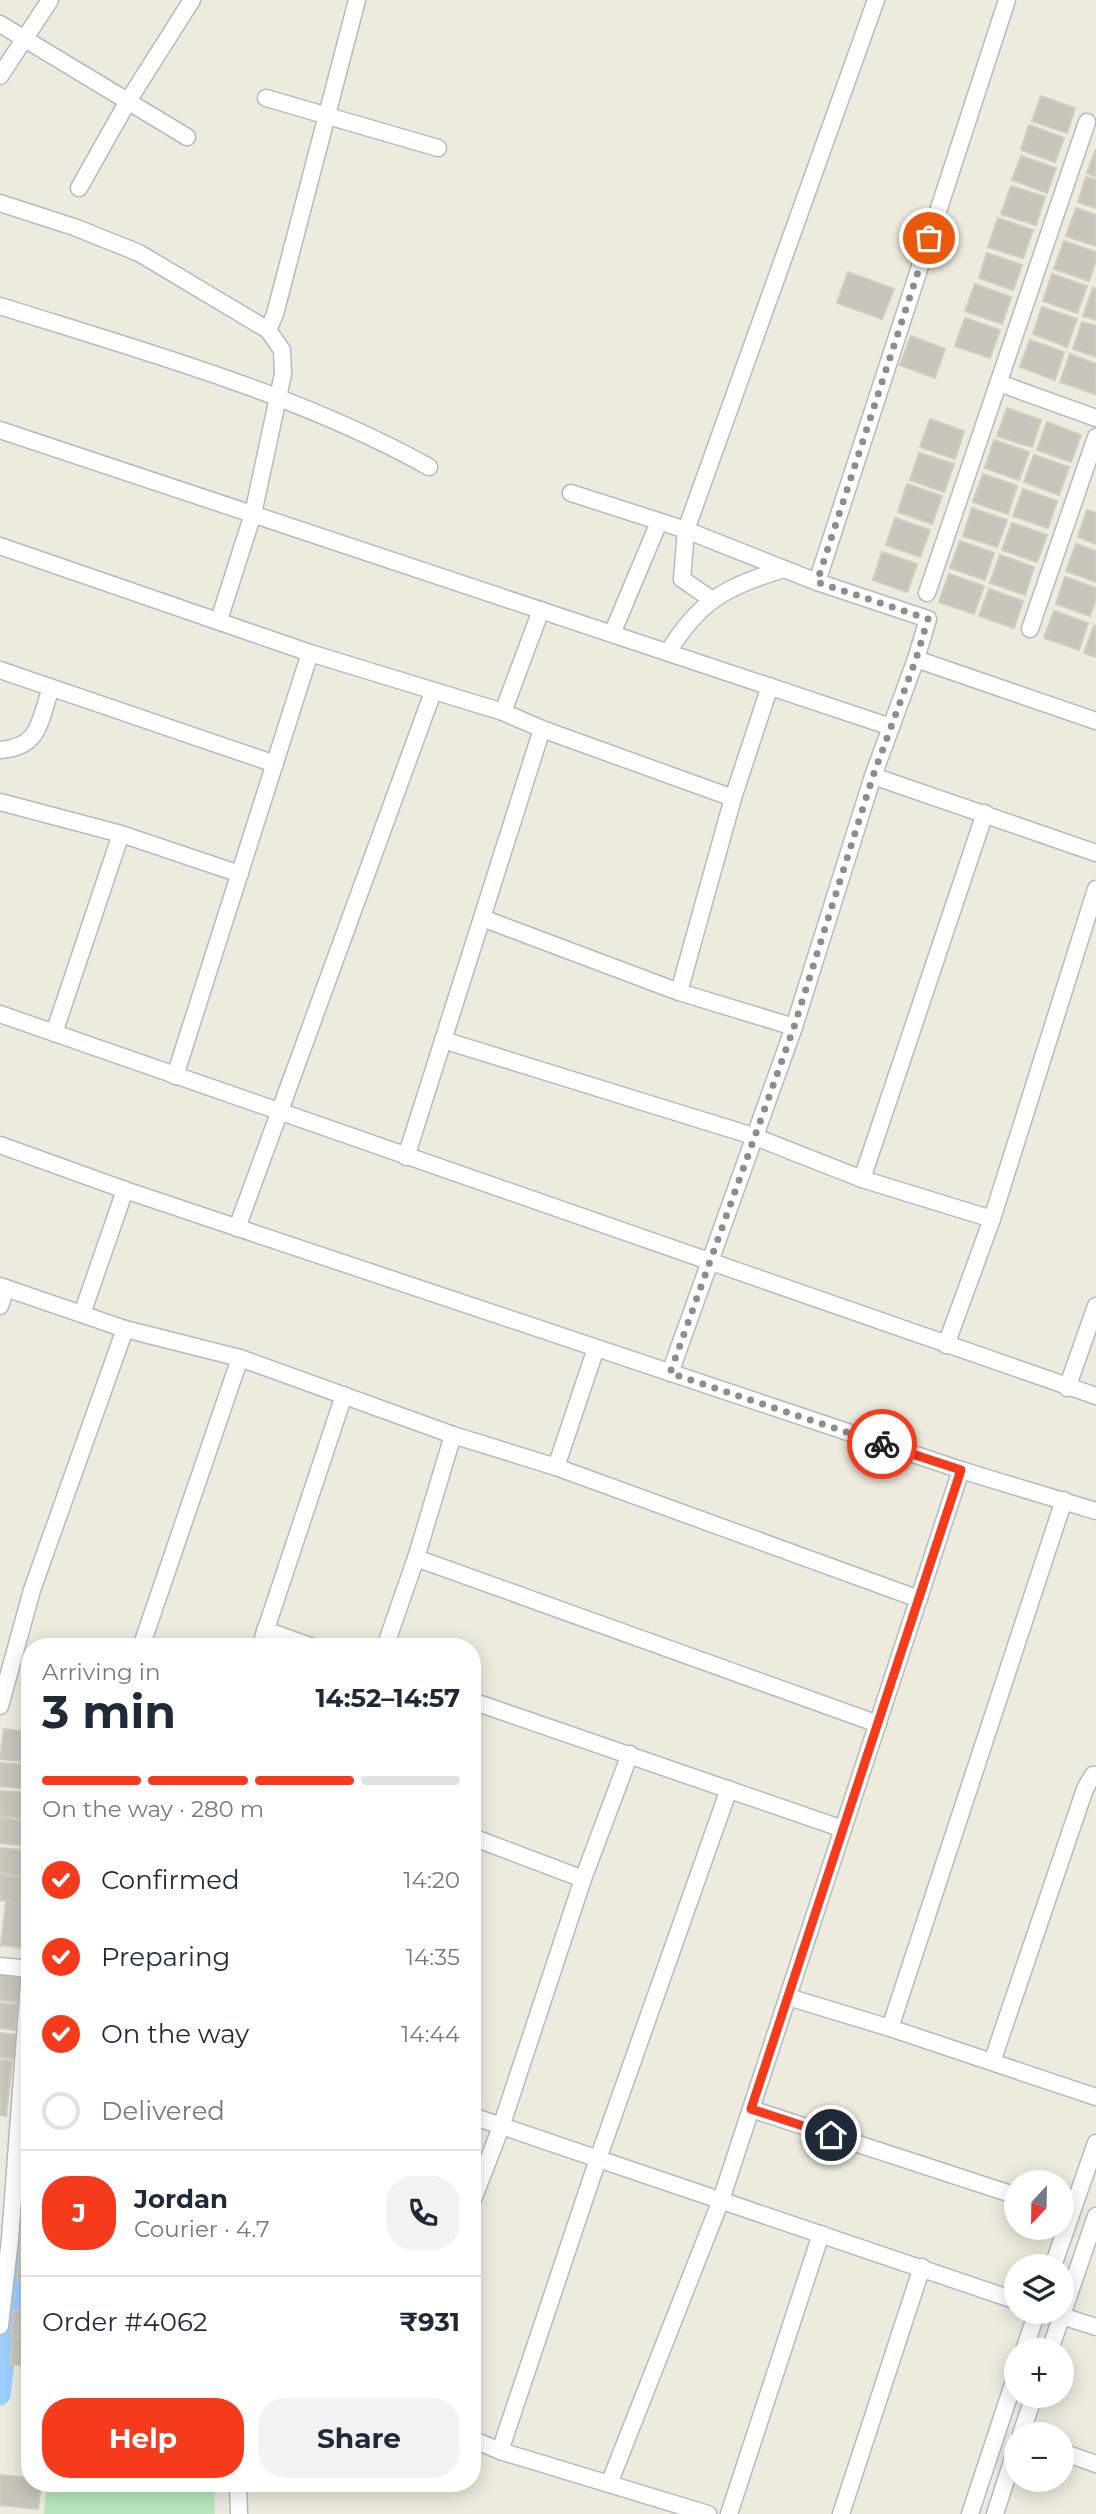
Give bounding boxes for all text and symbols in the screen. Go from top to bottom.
pin [899,208,959,268]
icon: bag [910,219,948,257]
courier [847,1409,917,1479]
icon: bike [863,1425,901,1463]
text: Arriving in [42,1658,161,1686]
text: 14:52–14:57 [315,1682,460,1714]
text: 3 min [42,1683,176,1740]
text: On the way · 280 m [42,1795,264,1823]
icon: check [42,1861,80,1899]
text: Confirmed [101,1864,240,1896]
text: 14:20 [403,1866,460,1894]
icon: check [42,1938,80,1976]
text: Preparing [101,1941,230,1973]
text: 14:35 [406,1943,460,1971]
icon: check [42,2015,80,2053]
text: On the way [101,2018,249,2050]
text: 14:44 [401,2020,460,2048]
text: Delivered [101,2095,225,2127]
pin [801,2105,861,2165]
icon: home [812,2116,850,2154]
north arrow [1004,2170,1074,2240]
map controls [1004,2170,1074,2492]
button: phone [386,2176,460,2250]
text: Jordan [134,2183,228,2215]
text: J [72,2197,86,2229]
text: Courier · 4.7 [134,2215,270,2243]
button: layers [1004,2254,1074,2324]
text: Order #4062 [42,2306,208,2338]
text: ₹931 [399,2306,460,2338]
button: + [1004,2338,1074,2408]
button: Help [42,2398,244,2478]
button: Share [258,2398,460,2478]
button: − [1004,2422,1074,2492]

